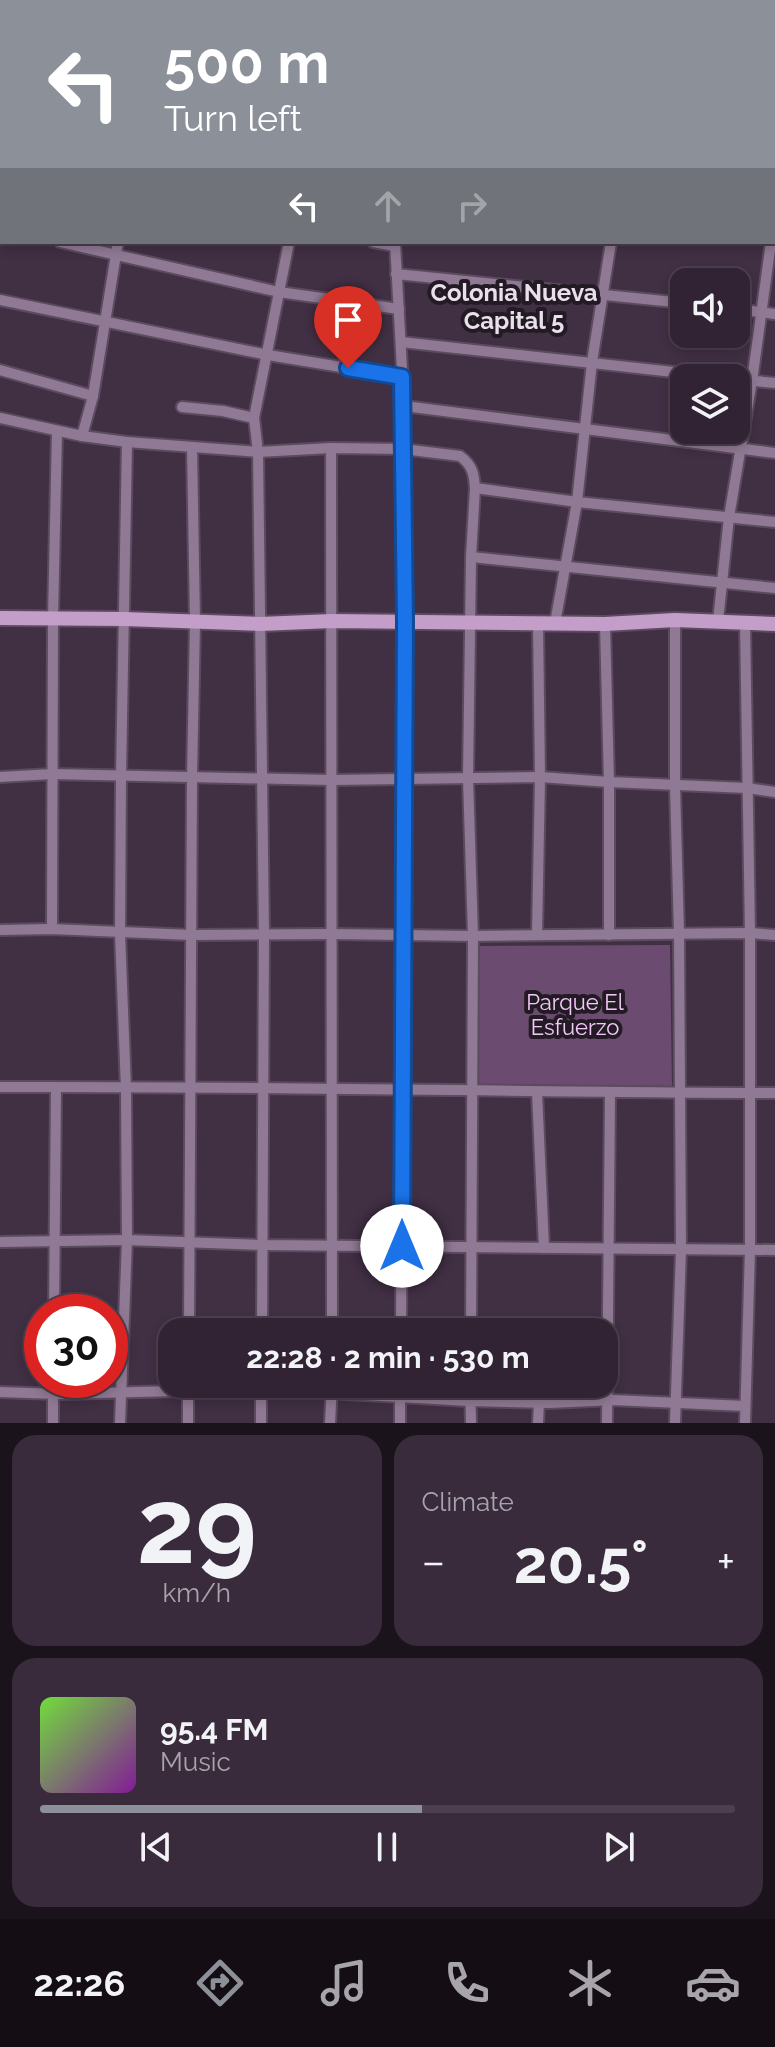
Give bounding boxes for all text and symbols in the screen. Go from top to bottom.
text: 500 m [164,30,329,96]
icon: left [32,32,136,136]
text: Turn left [164,97,302,139]
icon: left [282,184,326,228]
icon: ahead [366,184,410,228]
icon: right [450,184,494,228]
map controls [670,268,750,444]
button: sound [670,268,750,348]
district label: Colonia Nueva Capital 5 [430,278,598,335]
pin [314,286,382,368]
icon: arrive [326,298,370,342]
button: layers [670,364,750,444]
park label: Parque El Esfuerzo [526,989,624,1040]
position arrow [360,1204,444,1288]
speed limit sign: 30 [24,1294,128,1398]
text: 22:28 · 2 min · 530 m [246,1340,530,1375]
text: 29 [137,1465,257,1587]
text: Climate [422,1487,514,1517]
text: 20.5° [514,1527,648,1597]
text: − [422,1536,445,1587]
text: + [717,1536,735,1587]
text: km/h [162,1578,231,1608]
text: 95.4 FM [160,1712,269,1747]
text: Music [160,1747,231,1777]
icon: previous [134,1825,178,1869]
icon: pause [365,1825,409,1869]
icon: next [597,1825,641,1869]
icon: directions [192,1955,248,2011]
icon: music [316,1955,372,2011]
icon: phone [439,1955,495,2011]
icon: climate [562,1955,618,2011]
icon: car [685,1955,741,2011]
text: 22:26 [34,1962,125,2004]

